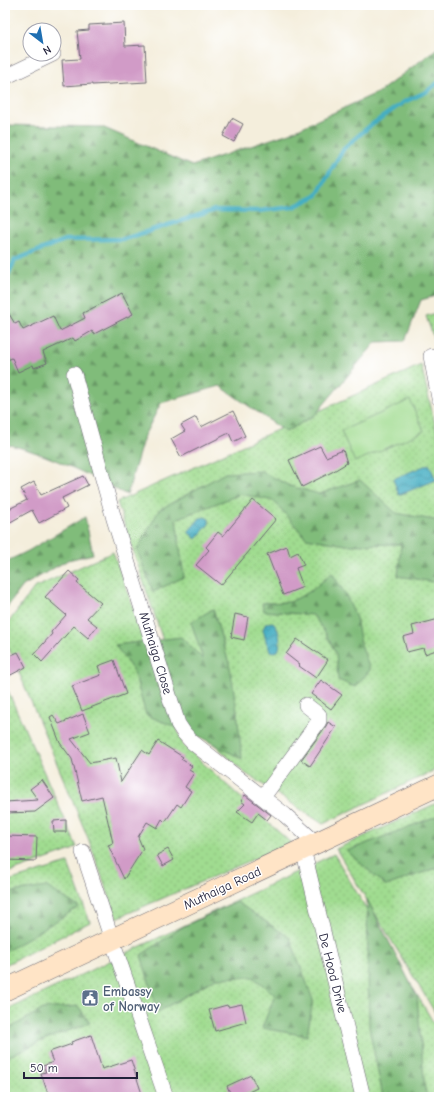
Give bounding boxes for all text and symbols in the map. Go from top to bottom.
north arrow [22,22,62,62]
text: N [40,43,53,58]
street label: Muthaiga Close [136,610,176,696]
street label: Muthaiga Road [181,863,263,913]
street label: De Hood Drive [316,932,350,1015]
place label: Embassy of Norway [103,984,160,1014]
public building icon: Embassy of Norway [80,988,100,1008]
scale bar [24,1054,137,1080]
text: 50 m [30,1061,58,1075]

